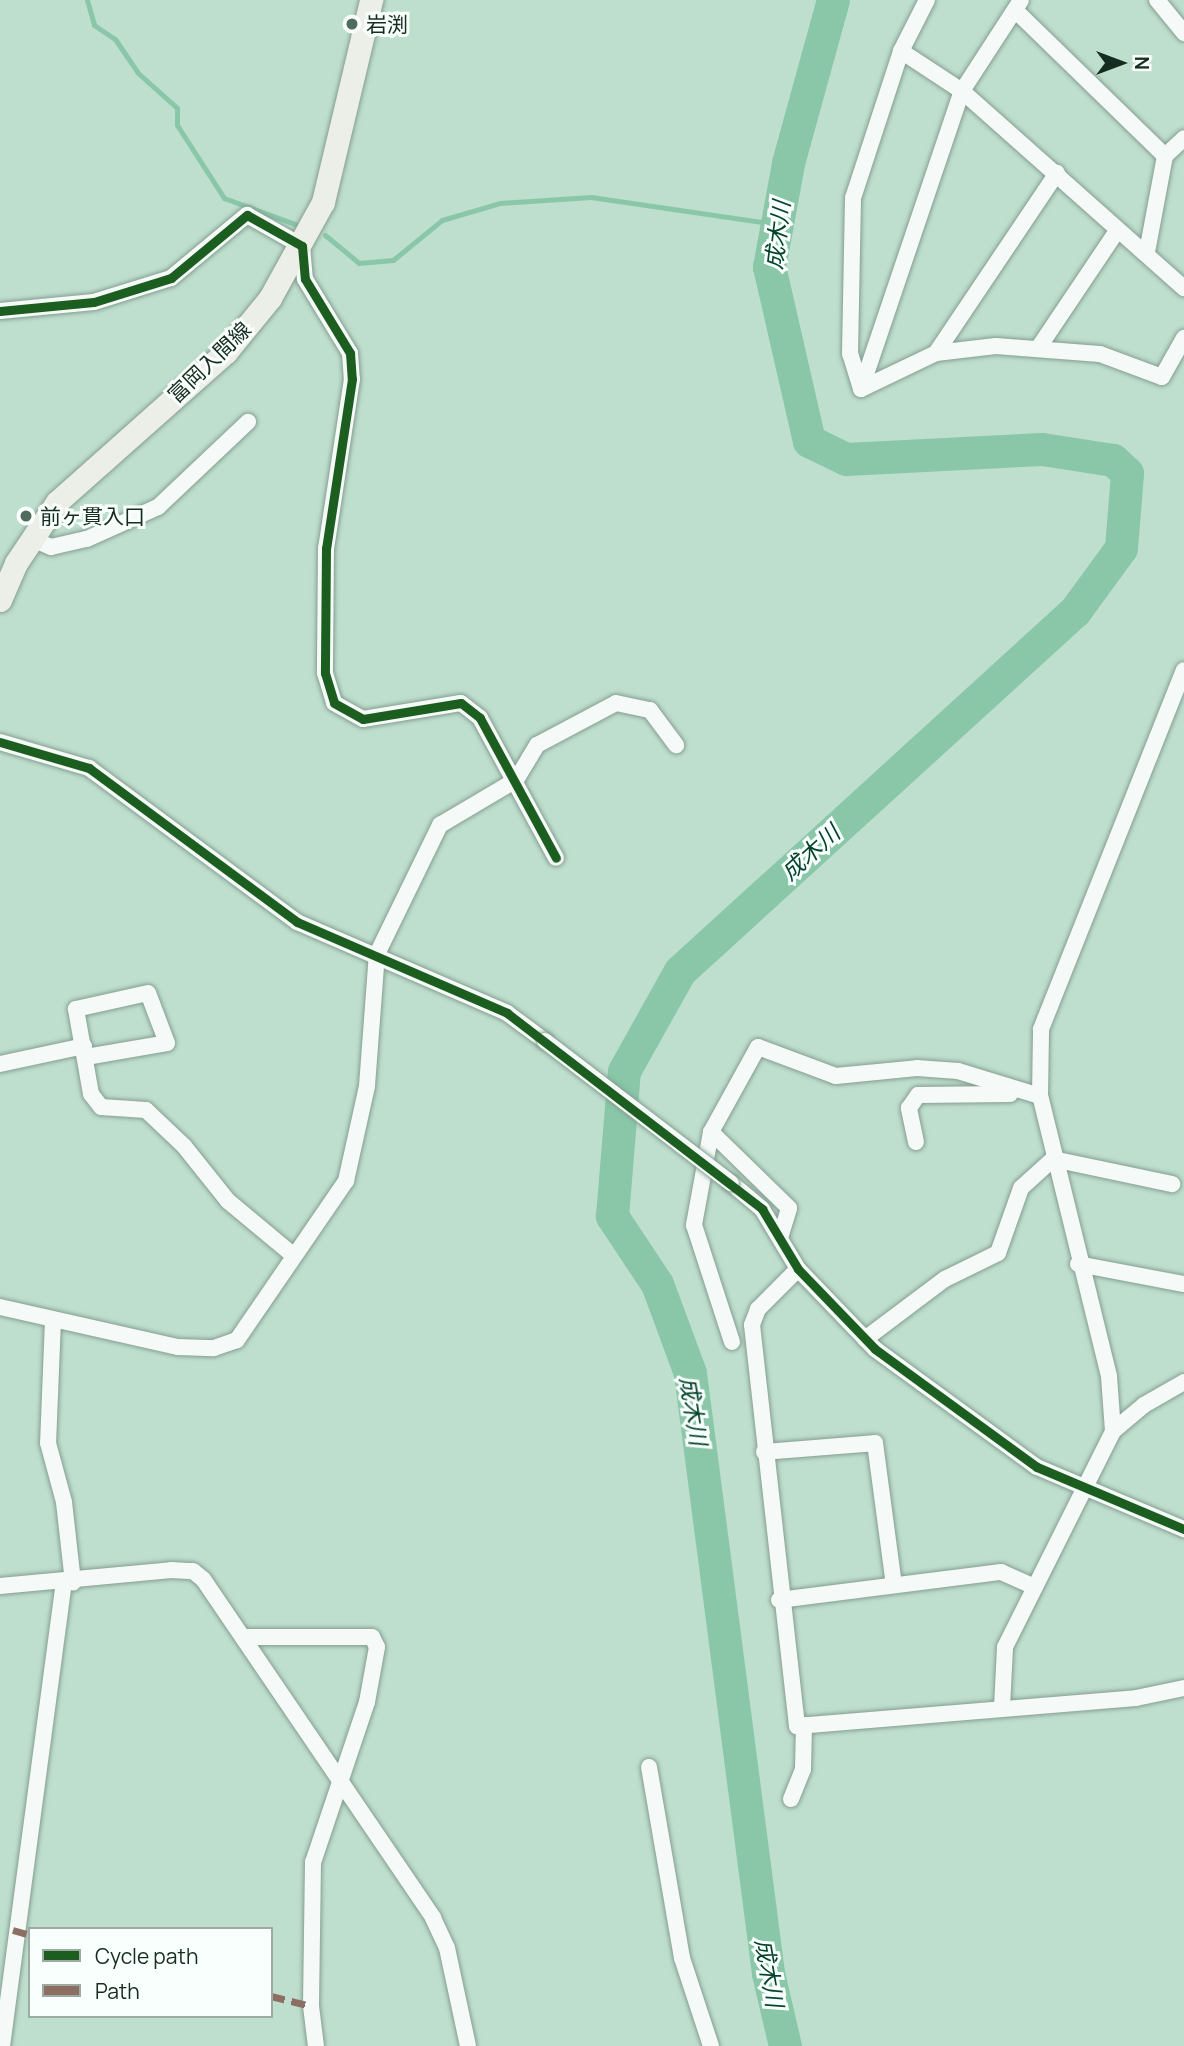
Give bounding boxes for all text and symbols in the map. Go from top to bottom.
place label: 岩渕 [366,11,408,37]
marker: 岩渕 [344,16,360,32]
north arrow [1086,28,1156,98]
text: N [1129,56,1155,70]
water label: 成木川 [759,199,795,271]
street label: 富岡入間線 [162,316,256,408]
place label: 前ヶ貫入口 [40,503,145,529]
marker: 前ヶ貫入口 [18,508,34,524]
water label: 成木川 [775,819,845,885]
water label: 成木川 [675,1375,713,1447]
legend [28,1927,273,2018]
water label: 成木川 [750,1937,790,2009]
text: Cycle path [95,1942,198,1970]
text: Path [95,1977,140,2005]

